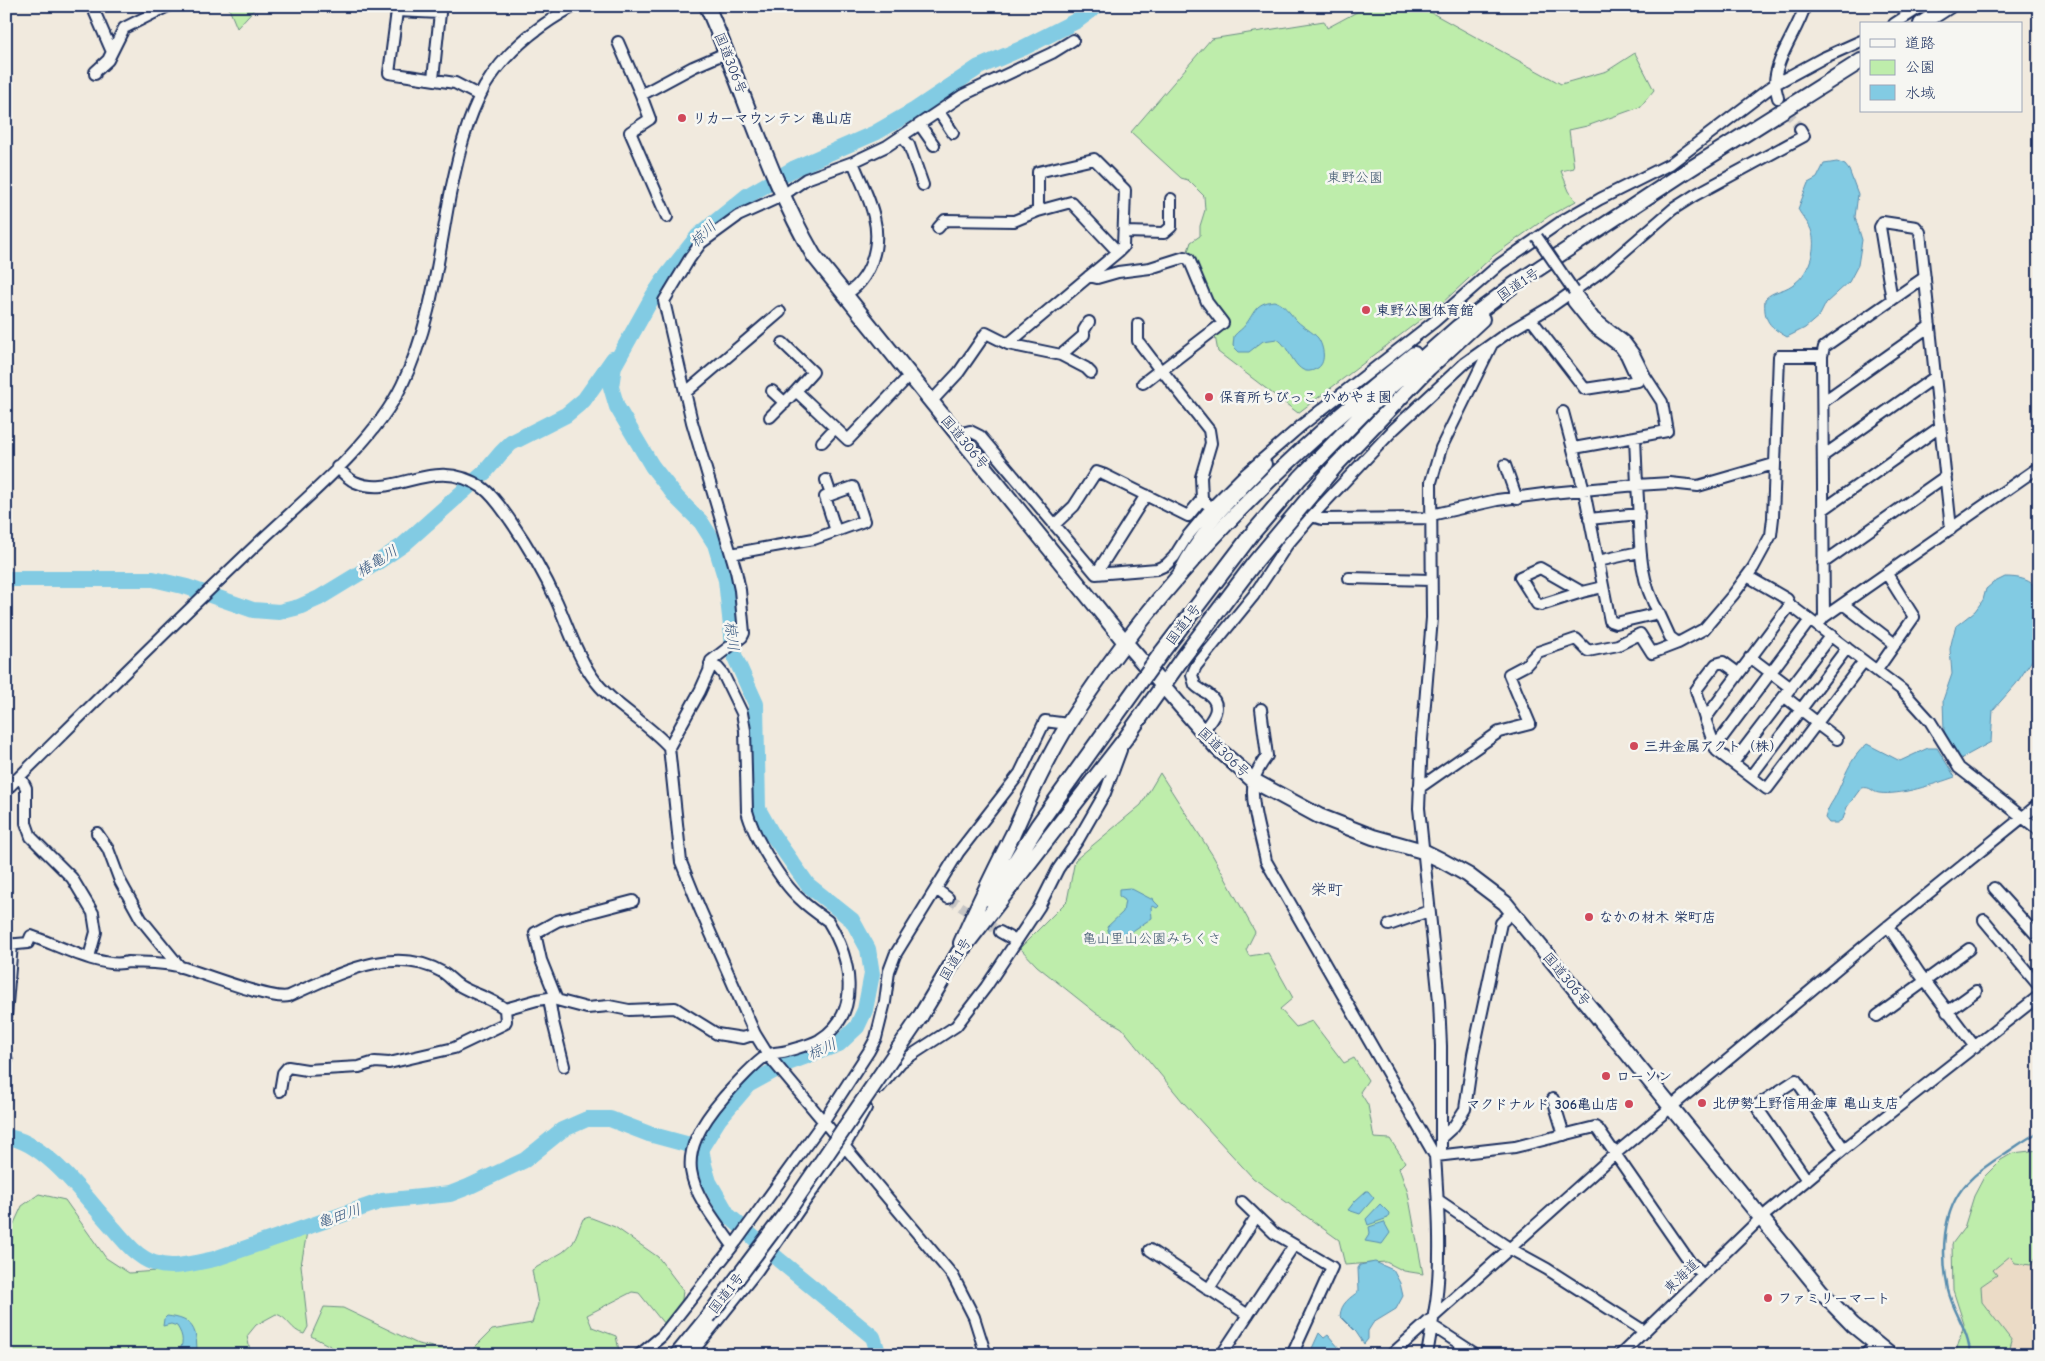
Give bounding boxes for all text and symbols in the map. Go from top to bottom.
legend [1860,22,2022,112]
street label: 国道306号 [710,30,751,97]
text: 道路 [1905,34,1935,52]
text: 公園 [1905,58,1935,76]
text: 水域 [1905,84,1935,102]
place label: リカーマウンテン 亀山店 [692,110,853,127]
marker: リカーマウンテン 亀山店 [676,112,688,124]
park label: 東野公園 [1327,169,1383,186]
water label: 椋川 [686,217,720,251]
street label: 国道1号 [1494,264,1543,305]
place label: 東野公園体育館 [1376,302,1474,319]
marker: 東野公園体育館 [1360,304,1372,316]
place label: 保育所ちびっこ かめやま園 [1219,389,1392,406]
marker: 保育所ちびっこ かめやま園 [1203,391,1215,403]
street label: 国道306号 [937,412,992,473]
water label: 椿亀川 [353,541,401,581]
street label: 国道1号 [1162,600,1204,648]
water label: 椋川 [721,620,743,652]
street label: 国道306号 [1194,724,1253,781]
place label: 三井金属アクト（株） [1644,738,1783,755]
marker: 三井金属アクト（株） [1628,740,1640,752]
district label: 栄町 [1311,881,1343,899]
place label: なかの材木 栄町店 [1599,909,1716,926]
marker: なかの材木 栄町店 [1583,911,1595,923]
park label: 亀山里山公園みちくさ [1082,930,1222,947]
street label: 国道1号 [936,935,975,984]
street label: 国道306号 [1539,949,1594,1010]
water label: 椋川 [805,1035,839,1063]
place label: ローソン [1616,1068,1672,1085]
marker: ローソン [1600,1070,1612,1082]
place label: 北伊勢上野信用金庫 亀山支店 [1712,1095,1899,1112]
place label: マクドナルド 306亀山店 [1466,1096,1619,1113]
marker: 北伊勢上野信用金庫 亀山支店 [1696,1097,1708,1109]
marker: マクドナルド 306亀山店 [1623,1098,1635,1110]
water label: 亀田川 [315,1200,363,1232]
street label: 東海道 [1660,1256,1702,1297]
street label: 国道1号 [705,1269,748,1317]
place label: ファミリーマート [1778,1290,1891,1307]
marker: ファミリーマート [1762,1292,1774,1304]

